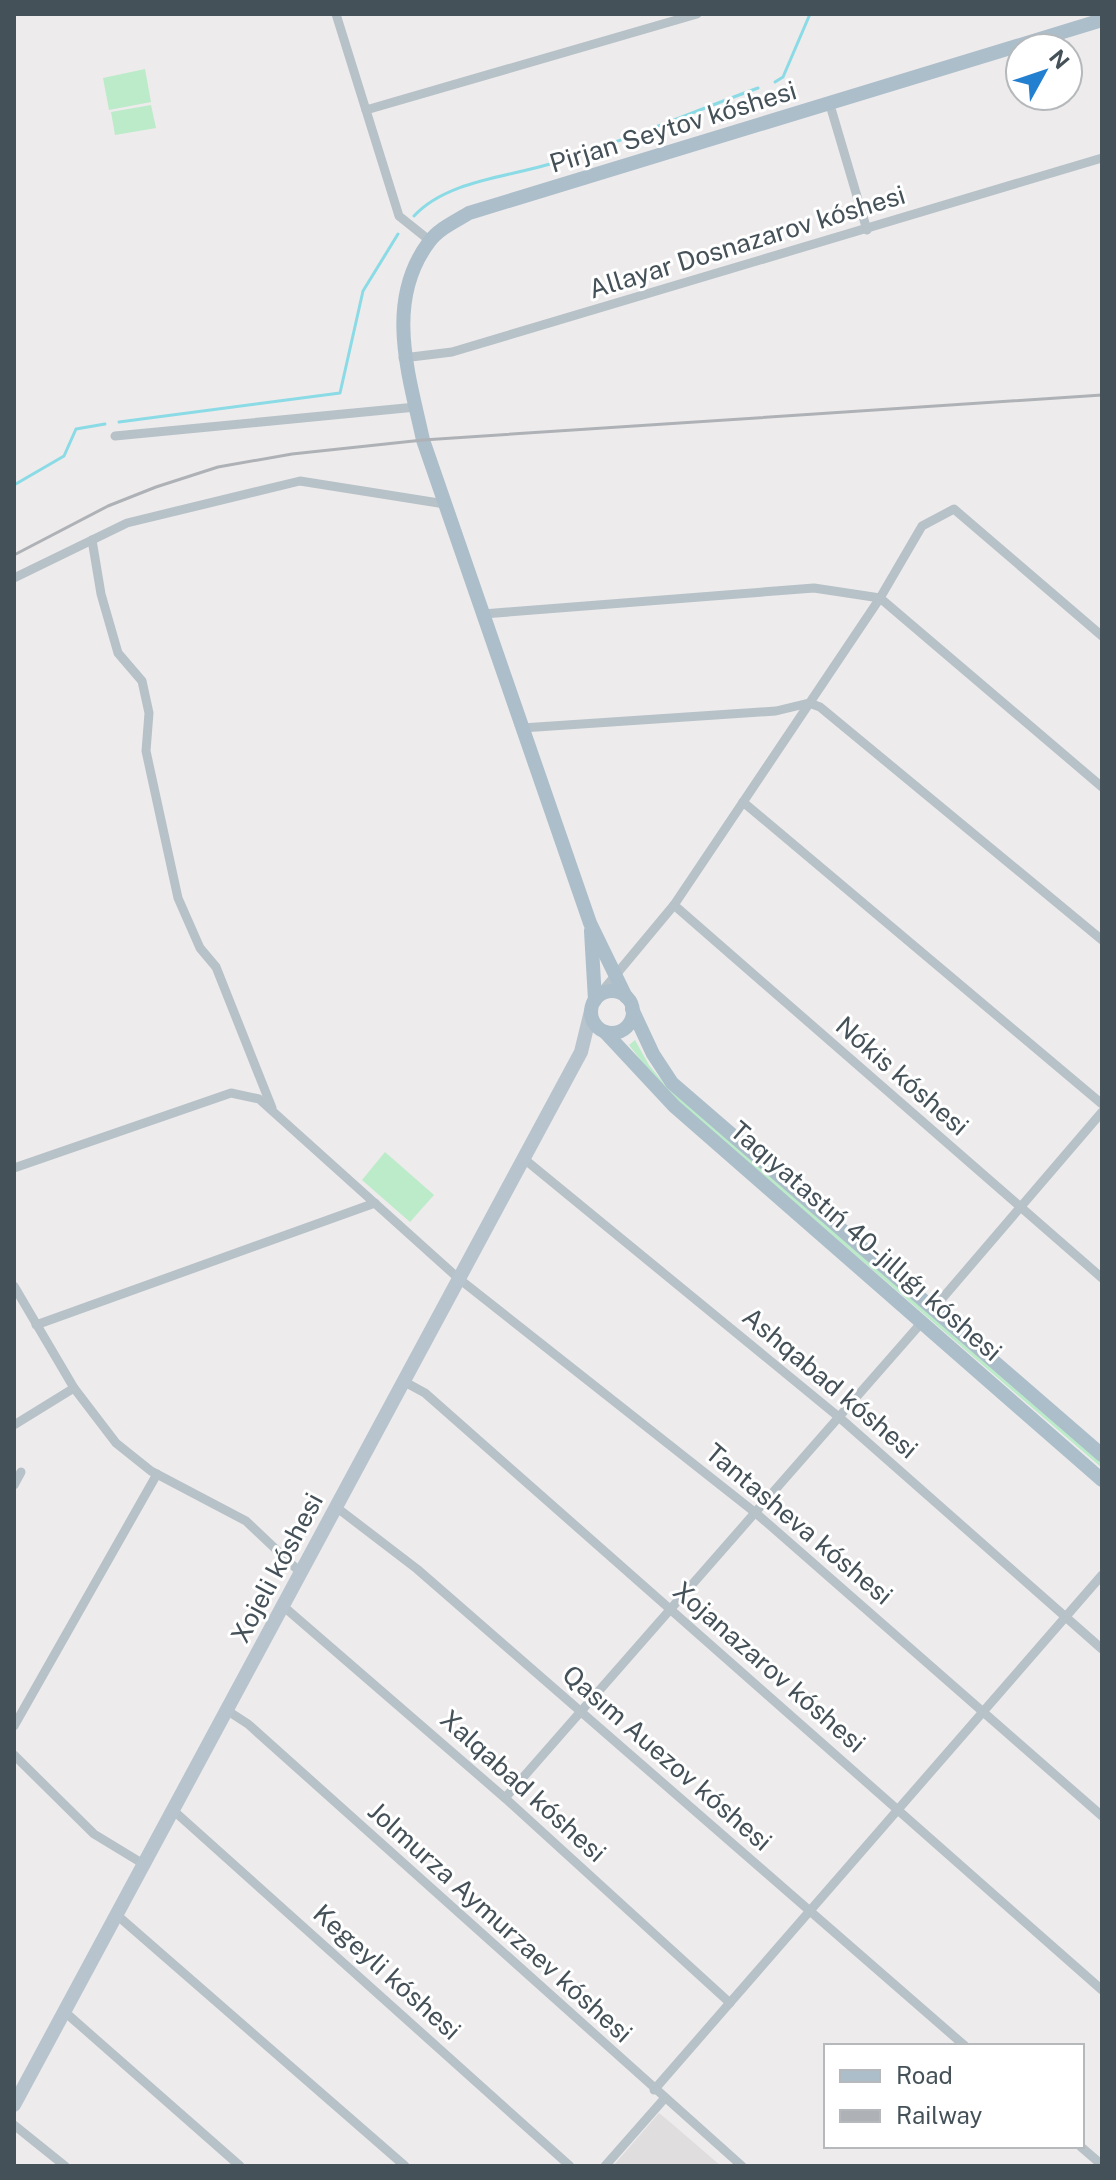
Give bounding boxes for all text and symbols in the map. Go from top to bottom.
north arrow [1004,32,1084,112]
text: N [1044,44,1075,74]
street label: Pirjan Seytov kóshesi [546,74,800,179]
street label: Allayar Dosnazarov kóshesi [585,179,909,304]
street label: Nókis kóshesi [830,1010,975,1142]
street label: Taqıyatastıń 40-jıllıǵı kóshesi [724,1114,1008,1367]
street label: Ashqabad kóshesi [737,1300,924,1465]
street label: Tantasheva kóshesi [700,1437,899,1611]
street label: Xojeli kóshesi [224,1488,329,1648]
street label: Xojanazarov kóshesi [667,1575,872,1758]
street label: Qasım Auezov kóshesi [556,1658,778,1857]
street label: Xalqabad kóshesi [434,1703,612,1868]
street label: Jolmurza Aymurzaev kóshesi [362,1795,639,2048]
street label: Kegeyli kóshesi [307,1897,467,2046]
legend [824,2044,1084,2148]
text: Road [896,2061,953,2089]
text: Railway [896,2101,982,2129]

